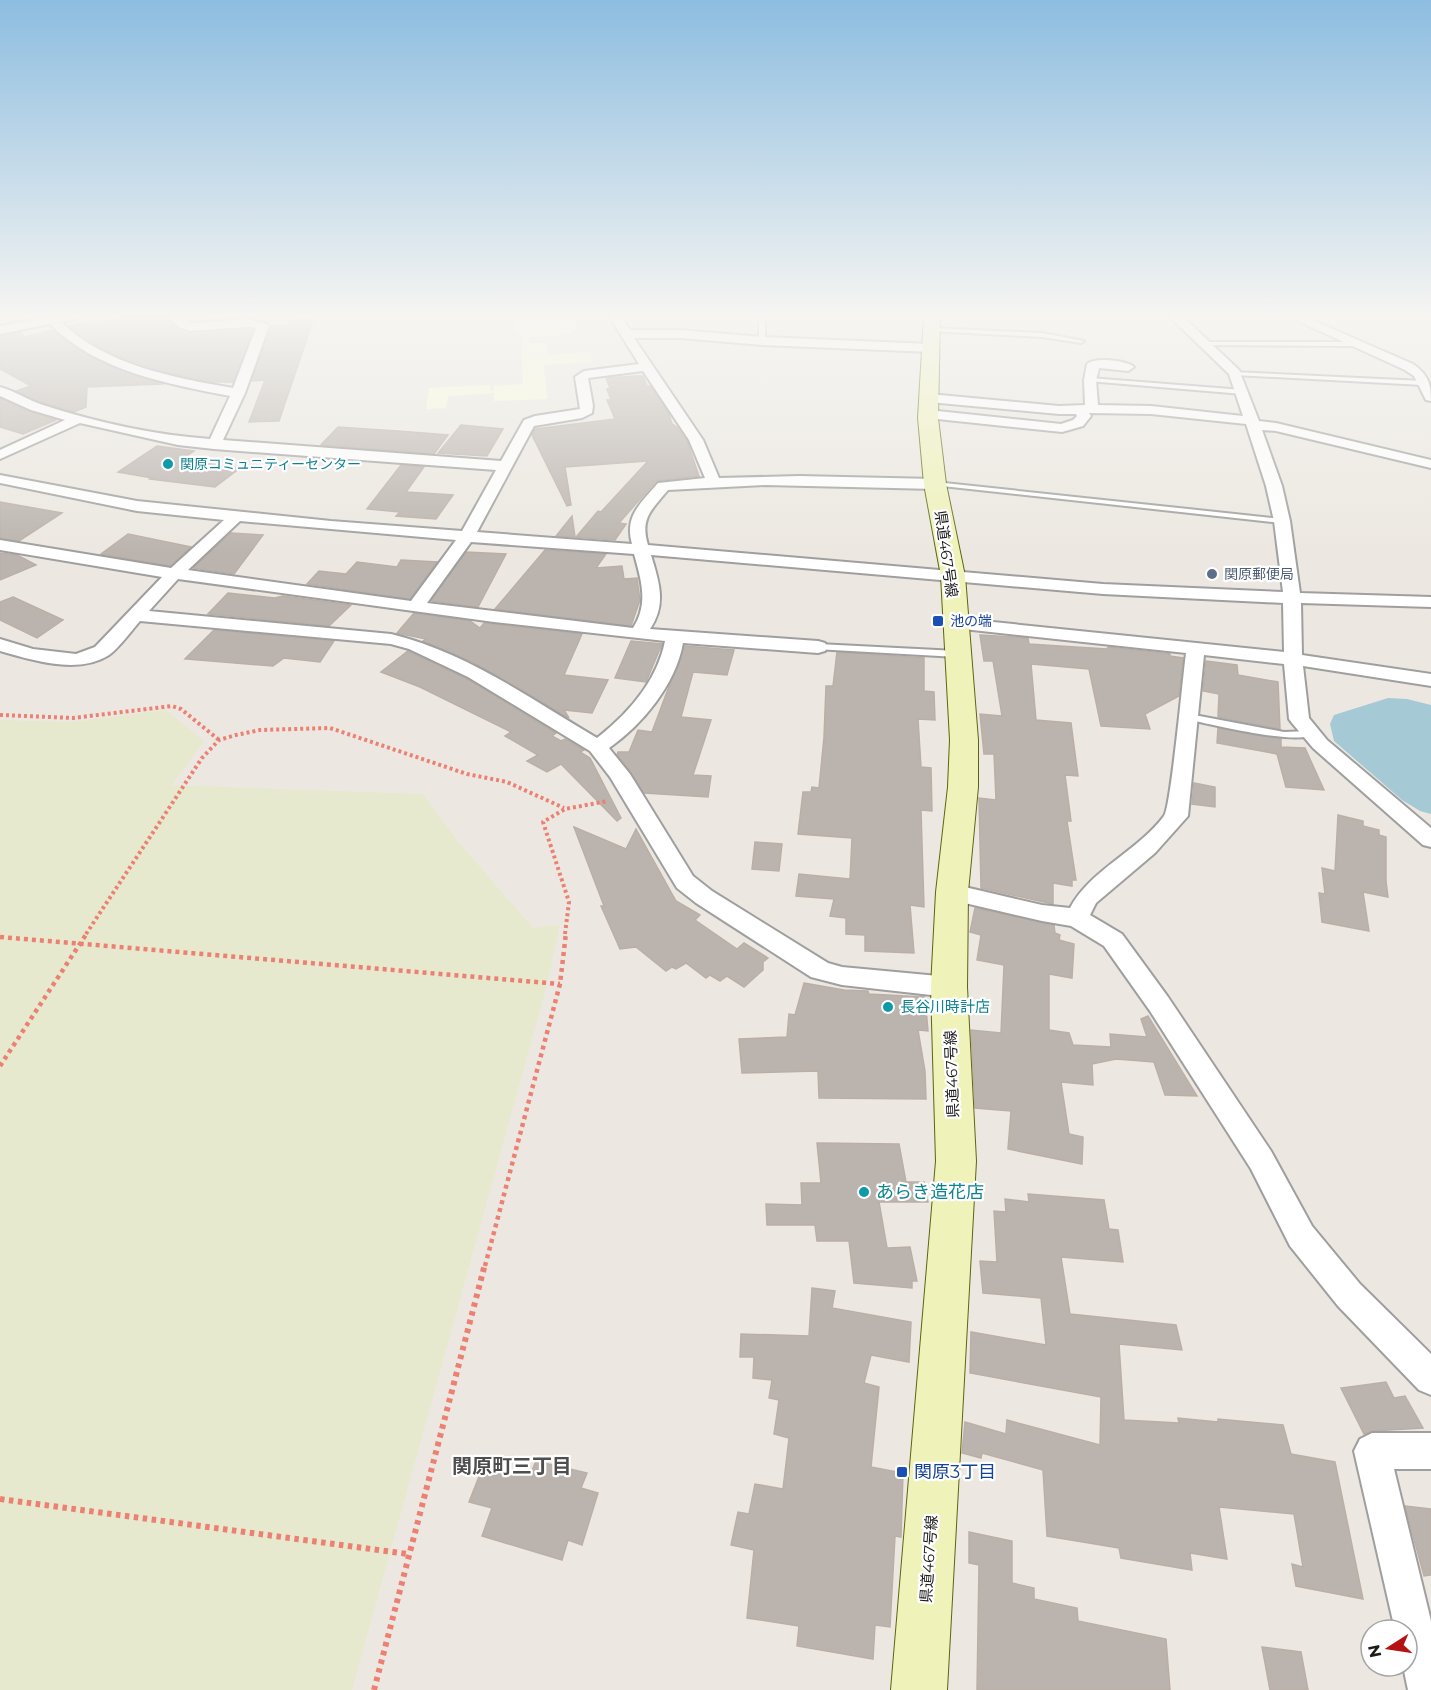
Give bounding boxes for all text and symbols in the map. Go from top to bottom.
place label: 関原コミュニティーセンター [180,455,361,473]
marker: 関原コミュニティーセンター [161,457,175,471]
street label: 県道467号線 [931,509,962,599]
place label: 関原郵便局 [1224,565,1294,583]
marker: 関原郵便局 [1205,567,1219,581]
place label: 池の端 [950,612,992,630]
marker: 池の端 [931,614,945,628]
place label: 長谷川時計店 [900,997,990,1016]
marker: 長谷川時計店 [881,1000,895,1014]
street label: 県道467号線 [940,1030,963,1118]
place label: あらき造花店 [876,1181,984,1203]
marker: あらき造花店 [857,1185,871,1199]
district label: 関原町三丁目 [452,1454,572,1478]
place label: 関原3丁目 [914,1461,996,1483]
marker: 関原3丁目 [895,1465,909,1479]
street label: 県道467号線 [916,1515,941,1603]
north arrow [1359,1618,1419,1678]
text: N [1364,1643,1385,1659]

